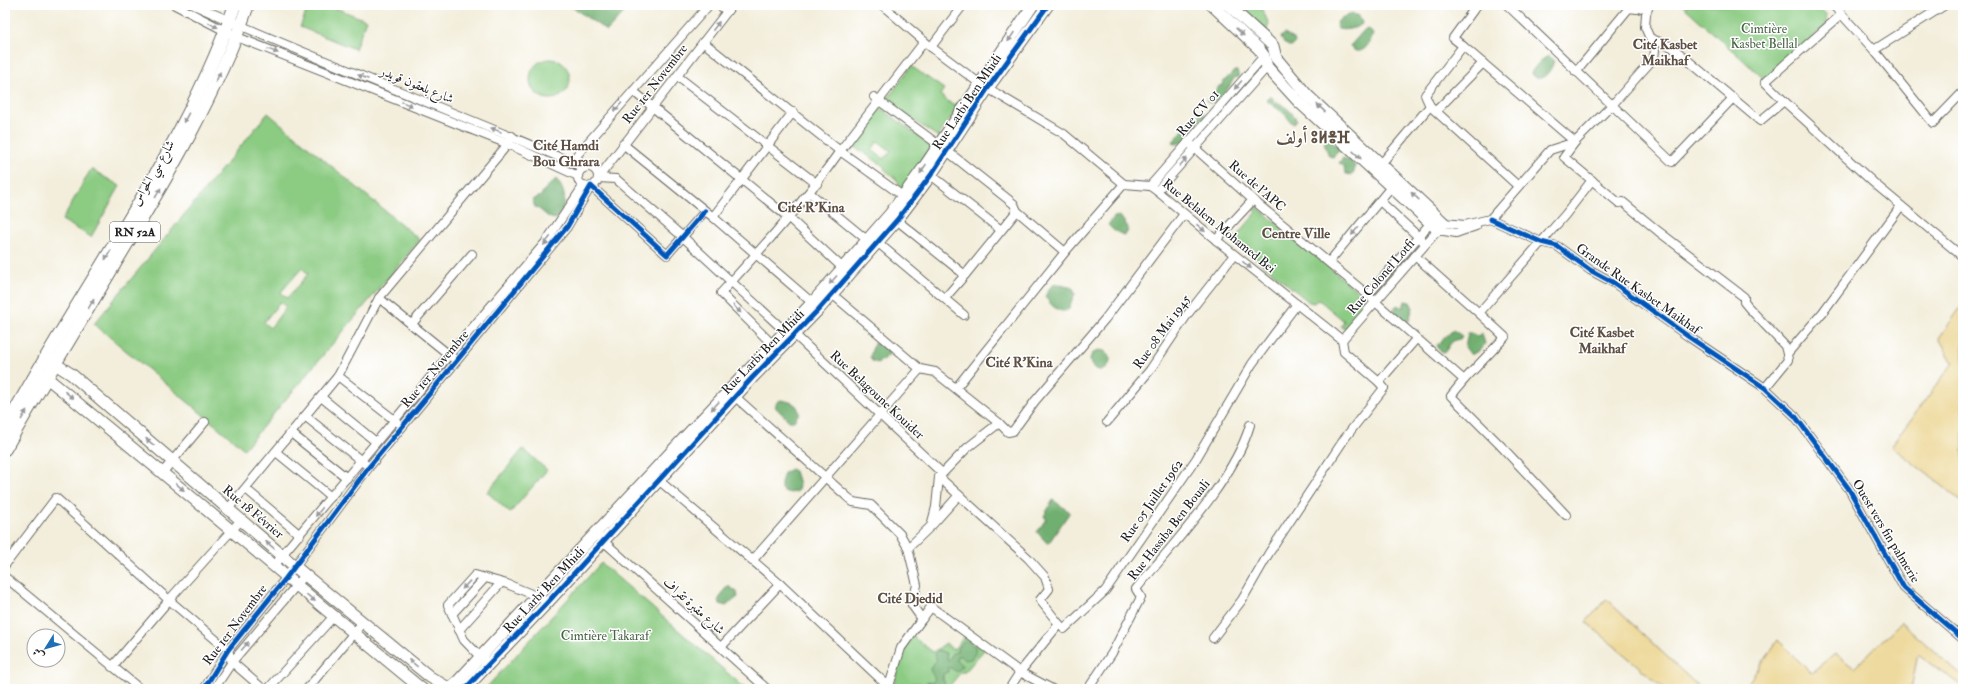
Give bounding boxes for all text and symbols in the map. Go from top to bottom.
one-way arrow [711,20,720,31]
park label: Cimtière Kasbet Bellal [1731,21,1798,52]
one-way arrow [207,22,219,28]
one-way arrow [1235,27,1245,36]
one-way arrow [1007,32,1015,42]
district label: Cité Kasbet Maikhaf [1633,36,1698,69]
street label: Rue 1er Novembre [619,41,691,127]
one-way arrow [267,49,279,55]
street label: Rue Larbi Ben Mhidi [929,51,1005,153]
street label: شارع بلعقون قويدر [375,62,456,110]
one-way arrow [215,72,221,83]
one-way arrow [356,73,368,79]
one-way arrow [1233,80,1243,90]
street label: Rue CV 01 [1173,86,1223,140]
one-way arrow [401,102,413,108]
one-way arrow [613,102,622,113]
one-way arrow [1316,103,1326,112]
one-way arrow [183,112,190,124]
district label: أولف ⵓⵍⴻⴼ [1276,125,1350,148]
one-way arrow [490,127,502,133]
street label: شارع سي الحواس [128,137,182,211]
district label: Cité Hamdi Bou Ghrara [532,137,601,170]
one-way arrow [1352,151,1363,160]
one-way arrow [1178,157,1188,167]
street label: Rue de l'APC [1225,157,1289,215]
one-way arrow [919,164,927,174]
street label: Rue Belalem Mohamed Bei [1159,175,1279,277]
one-way arrow [155,187,162,199]
one-way arrow [1410,192,1421,201]
district label: Cité R'Kina [778,199,846,216]
road number: RN 52A [110,222,160,242]
one-way arrow [1196,224,1207,233]
district label: Centre Ville [1262,225,1330,242]
one-way arrow [1350,226,1359,236]
one-way arrow [542,235,551,246]
street label: Rue Colonel Lotfi [1344,236,1418,318]
street label: Grande Rue Kasbet Maikhaf [1573,240,1705,339]
one-way arrow [104,250,112,260]
one-way arrow [1241,260,1252,269]
one-way arrow [828,275,837,286]
street label: Rue 08 Mai 1945 [1130,292,1194,372]
one-way arrow [88,298,95,310]
one-way arrow [732,304,742,314]
street label: Rue Larbi Ben Mhidi [718,306,808,398]
district label: Cité Kasbet Maikhaf [1570,324,1635,357]
street label: Rue 1er Novembre [398,326,473,411]
street label: Rue Belagoune Kouider [827,347,927,443]
district label: Cité R'Kina [986,354,1054,371]
one-way arrow [64,391,74,400]
one-way arrow [710,400,719,411]
one-way arrow [21,409,28,421]
one-way arrow [145,438,154,447]
street label: Rue 05 Juillet 1962 [1117,456,1187,546]
street label: Rue Hassiba Ben Bouali [1125,476,1214,584]
street label: Ouest vers fin palmerie [1848,476,1924,587]
one-way arrow [175,482,186,491]
street label: Rue 18 Février [219,482,287,542]
one-way arrow [315,507,324,517]
one-way arrow [265,540,275,549]
street label: Rue Larbi Ben Mhidi [500,543,588,637]
street label: شارع مقبرة تقراف [658,574,728,640]
one-way arrow [461,580,471,590]
street label: Rue 1er Novembre [200,581,271,668]
district label: Cité Djedid [877,590,943,607]
one-way arrow [306,593,317,602]
north arrow [26,628,66,668]
park label: Cimtière Takaraf [561,628,651,644]
one-way arrow [241,641,250,652]
text: ش [30,645,47,662]
one-way arrow [408,659,419,668]

